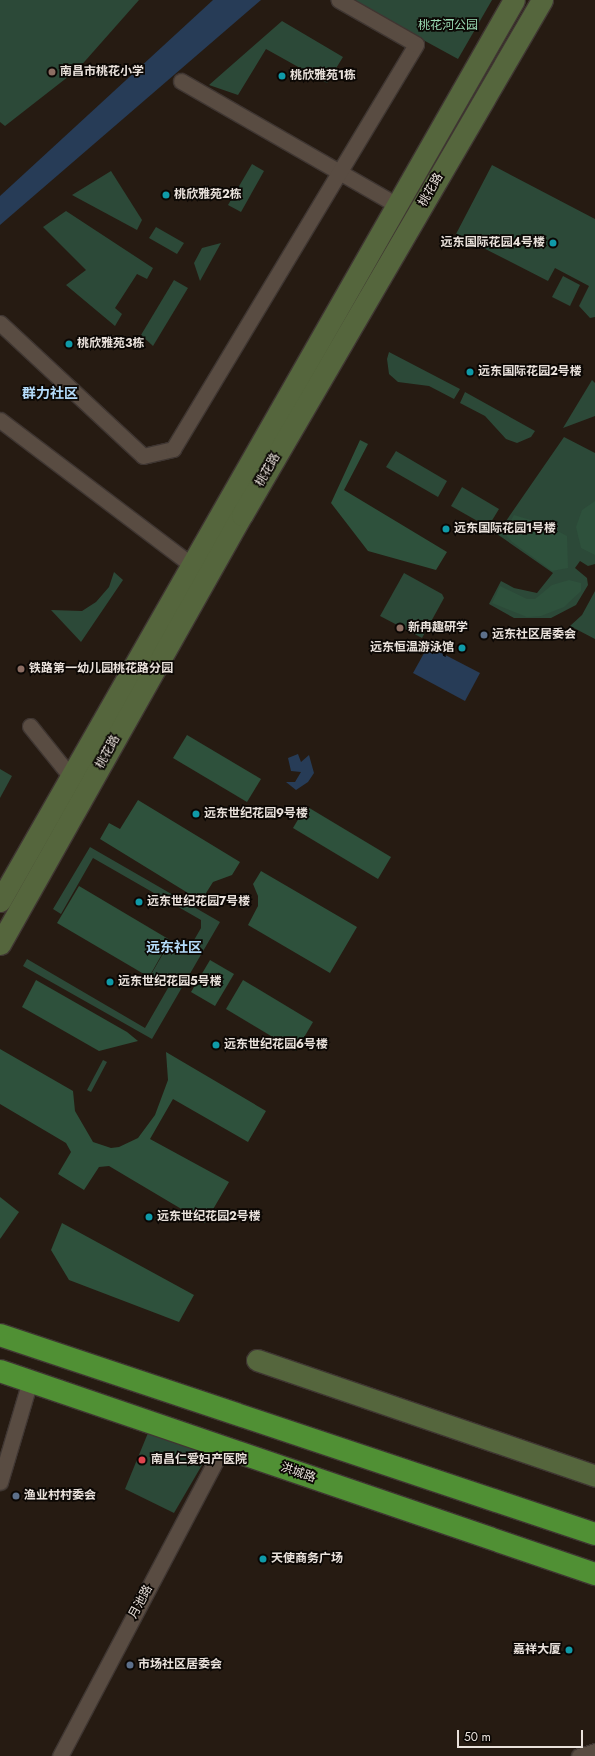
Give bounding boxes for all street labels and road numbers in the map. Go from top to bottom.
street label: 桃花路 [416,171,446,209]
street label: 桃花路 [253,451,283,489]
street label: 桃花路 [93,733,123,771]
street label: 洪城路 [279,1460,317,1486]
street label: 月池路 [126,1583,156,1621]

